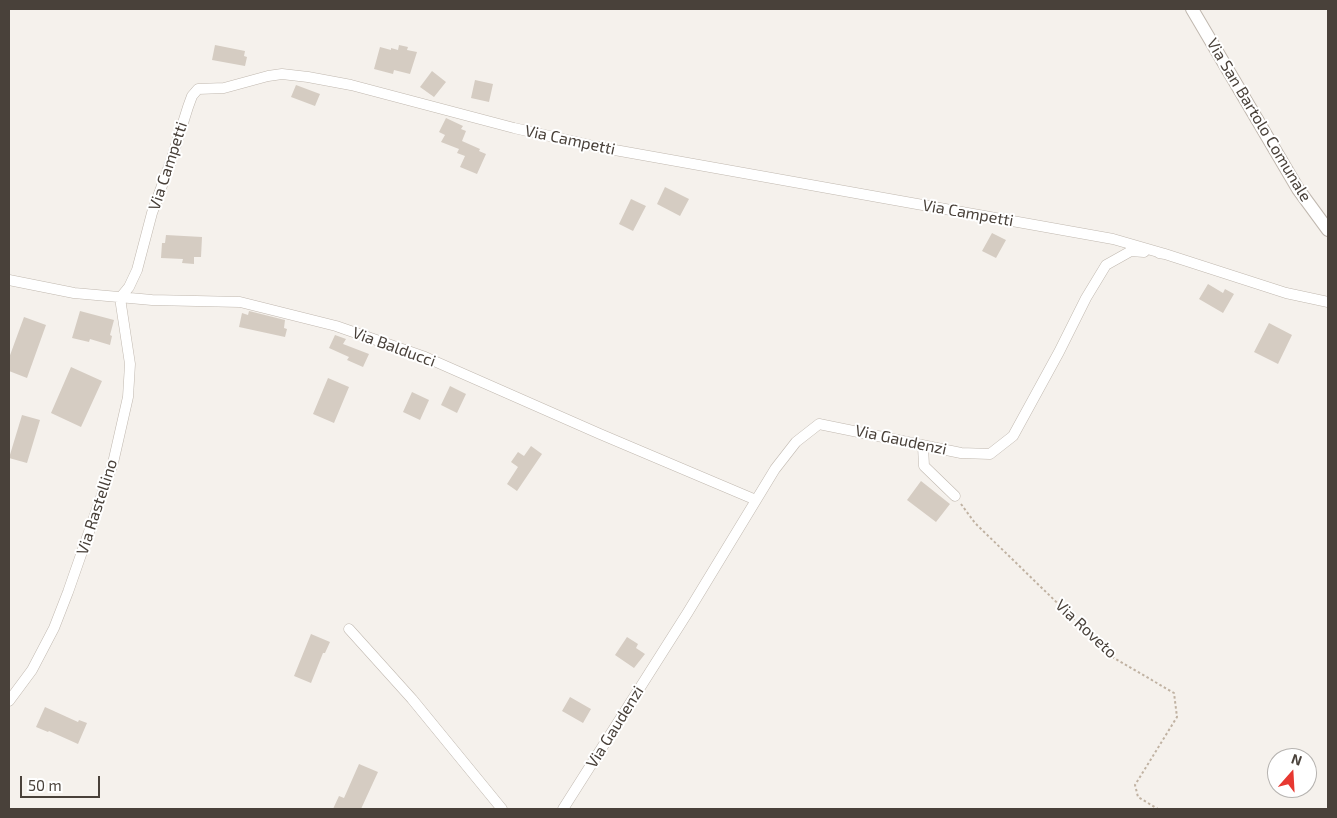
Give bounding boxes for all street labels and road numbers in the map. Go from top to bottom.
street label: Via San Bartolo Comunale [1203,35,1315,205]
street label: Via Campetti [145,119,191,213]
street label: Via Campetti [523,121,617,159]
street label: Via Campetti [921,196,1015,230]
street label: Via Balducci [350,323,438,371]
street label: Via Gaudenzi [853,421,949,459]
street label: Via Rastellino [73,457,121,557]
street label: Via Roveto [1051,596,1121,662]
street label: Via Gaudenzi [582,682,648,772]

